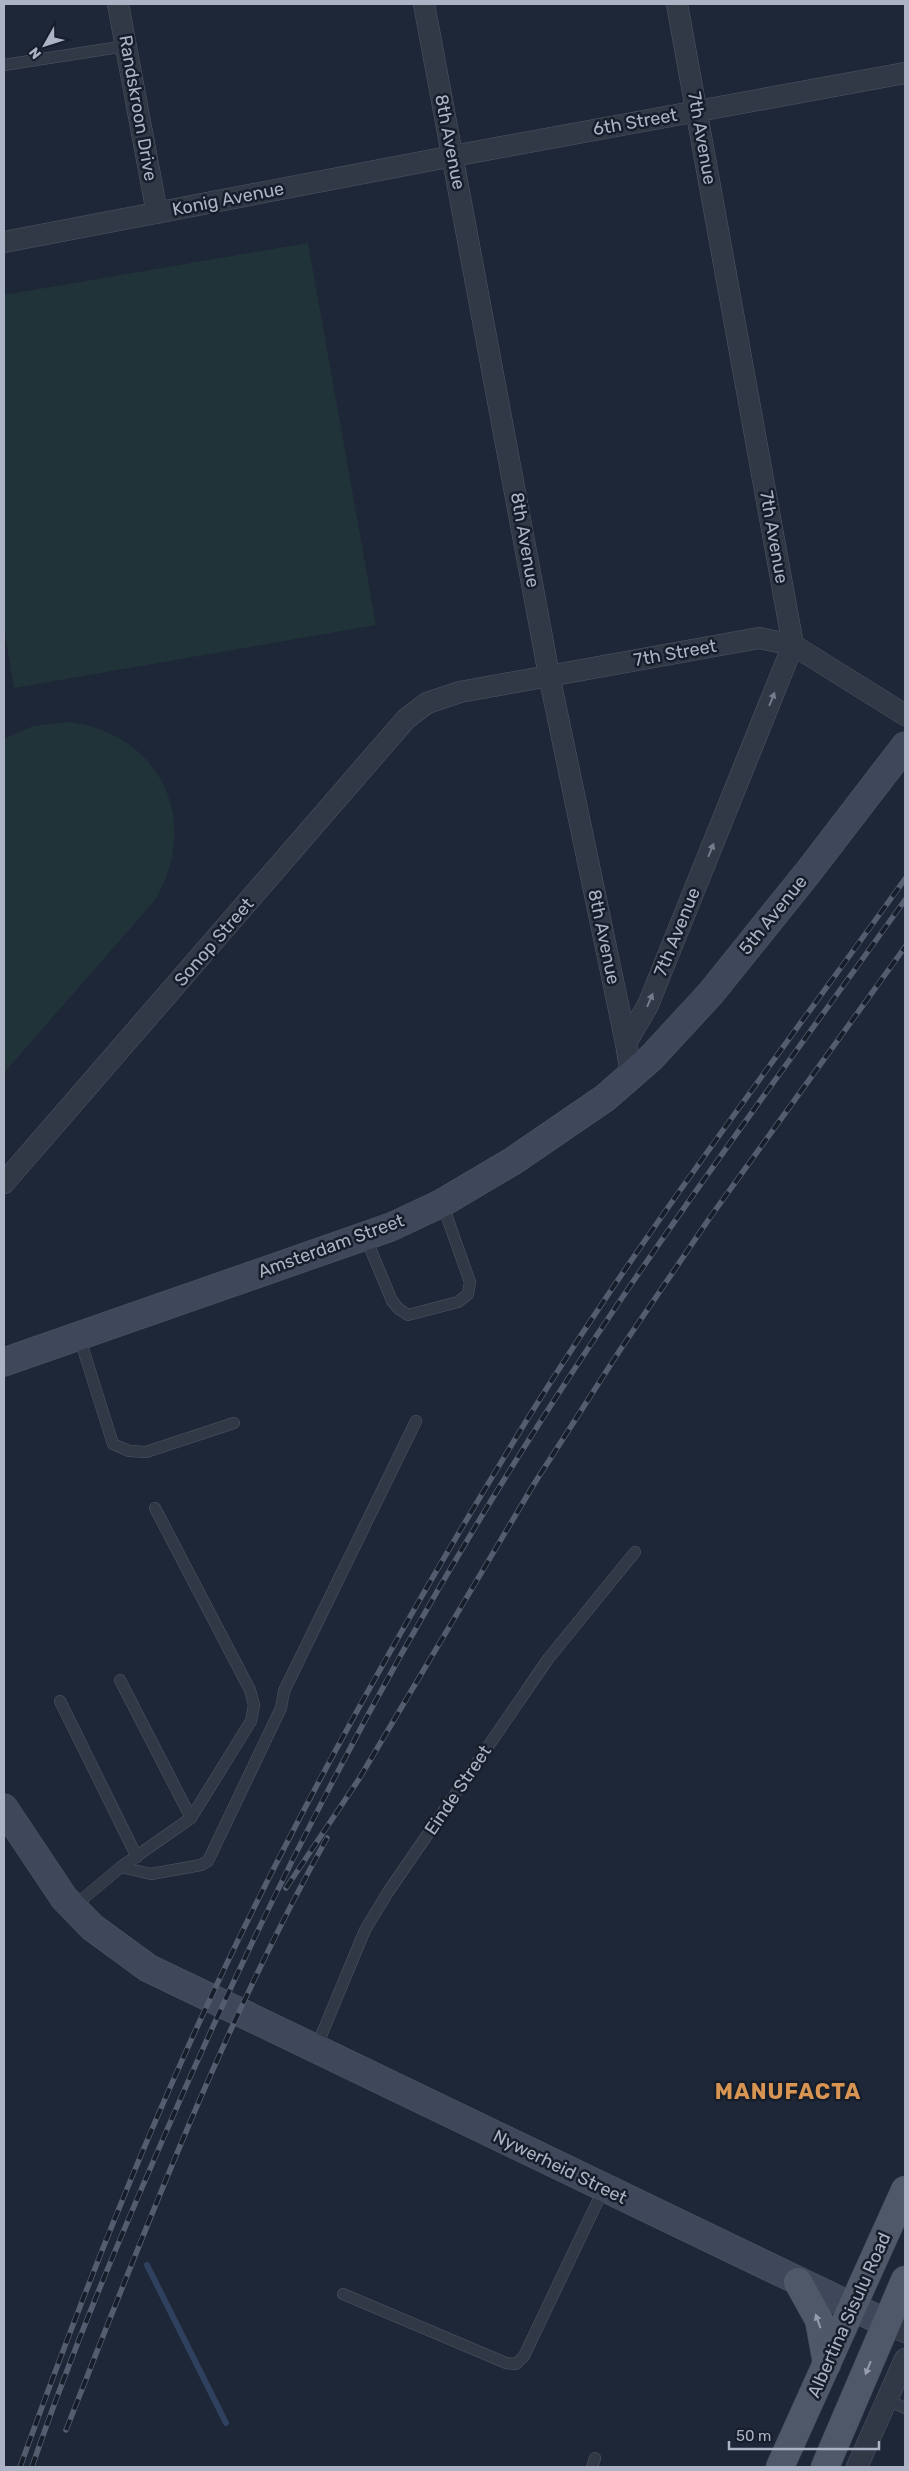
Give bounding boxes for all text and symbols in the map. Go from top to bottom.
north arrow [20,20,70,70]
street label: Randskroon Drive [114,33,162,183]
text: N [26,44,45,62]
street label: 7th Avenue [683,90,721,186]
street label: 8th Avenue [430,93,470,191]
street label: 6th Street [591,104,679,140]
street label: Konig Avenue [170,177,286,221]
street label: 7th Avenue [755,489,793,585]
street label: 8th Avenue [506,491,544,589]
street label: 7th Street [632,635,718,671]
one-way arrow [768,692,776,706]
one-way arrow [707,842,715,857]
street label: 5th Avenue [734,871,812,959]
street label: 7th Avenue [649,884,705,980]
street label: 8th Avenue [583,888,625,986]
street label: Sonop Street [170,893,258,991]
one-way arrow [646,993,654,1007]
street label: Amsterdam Street [255,1209,407,1283]
street label: Einde Street [420,1741,496,1839]
district label: MANUFACTA [715,2078,861,2105]
street label: Nywerheid Street [490,2125,630,2209]
street label: Albertina Sisulu Road [803,2229,895,2401]
one-way arrow [814,2313,822,2328]
one-way arrow [863,2361,871,2375]
scale bar [729,2418,879,2450]
text: 50 m [736,2427,771,2445]

